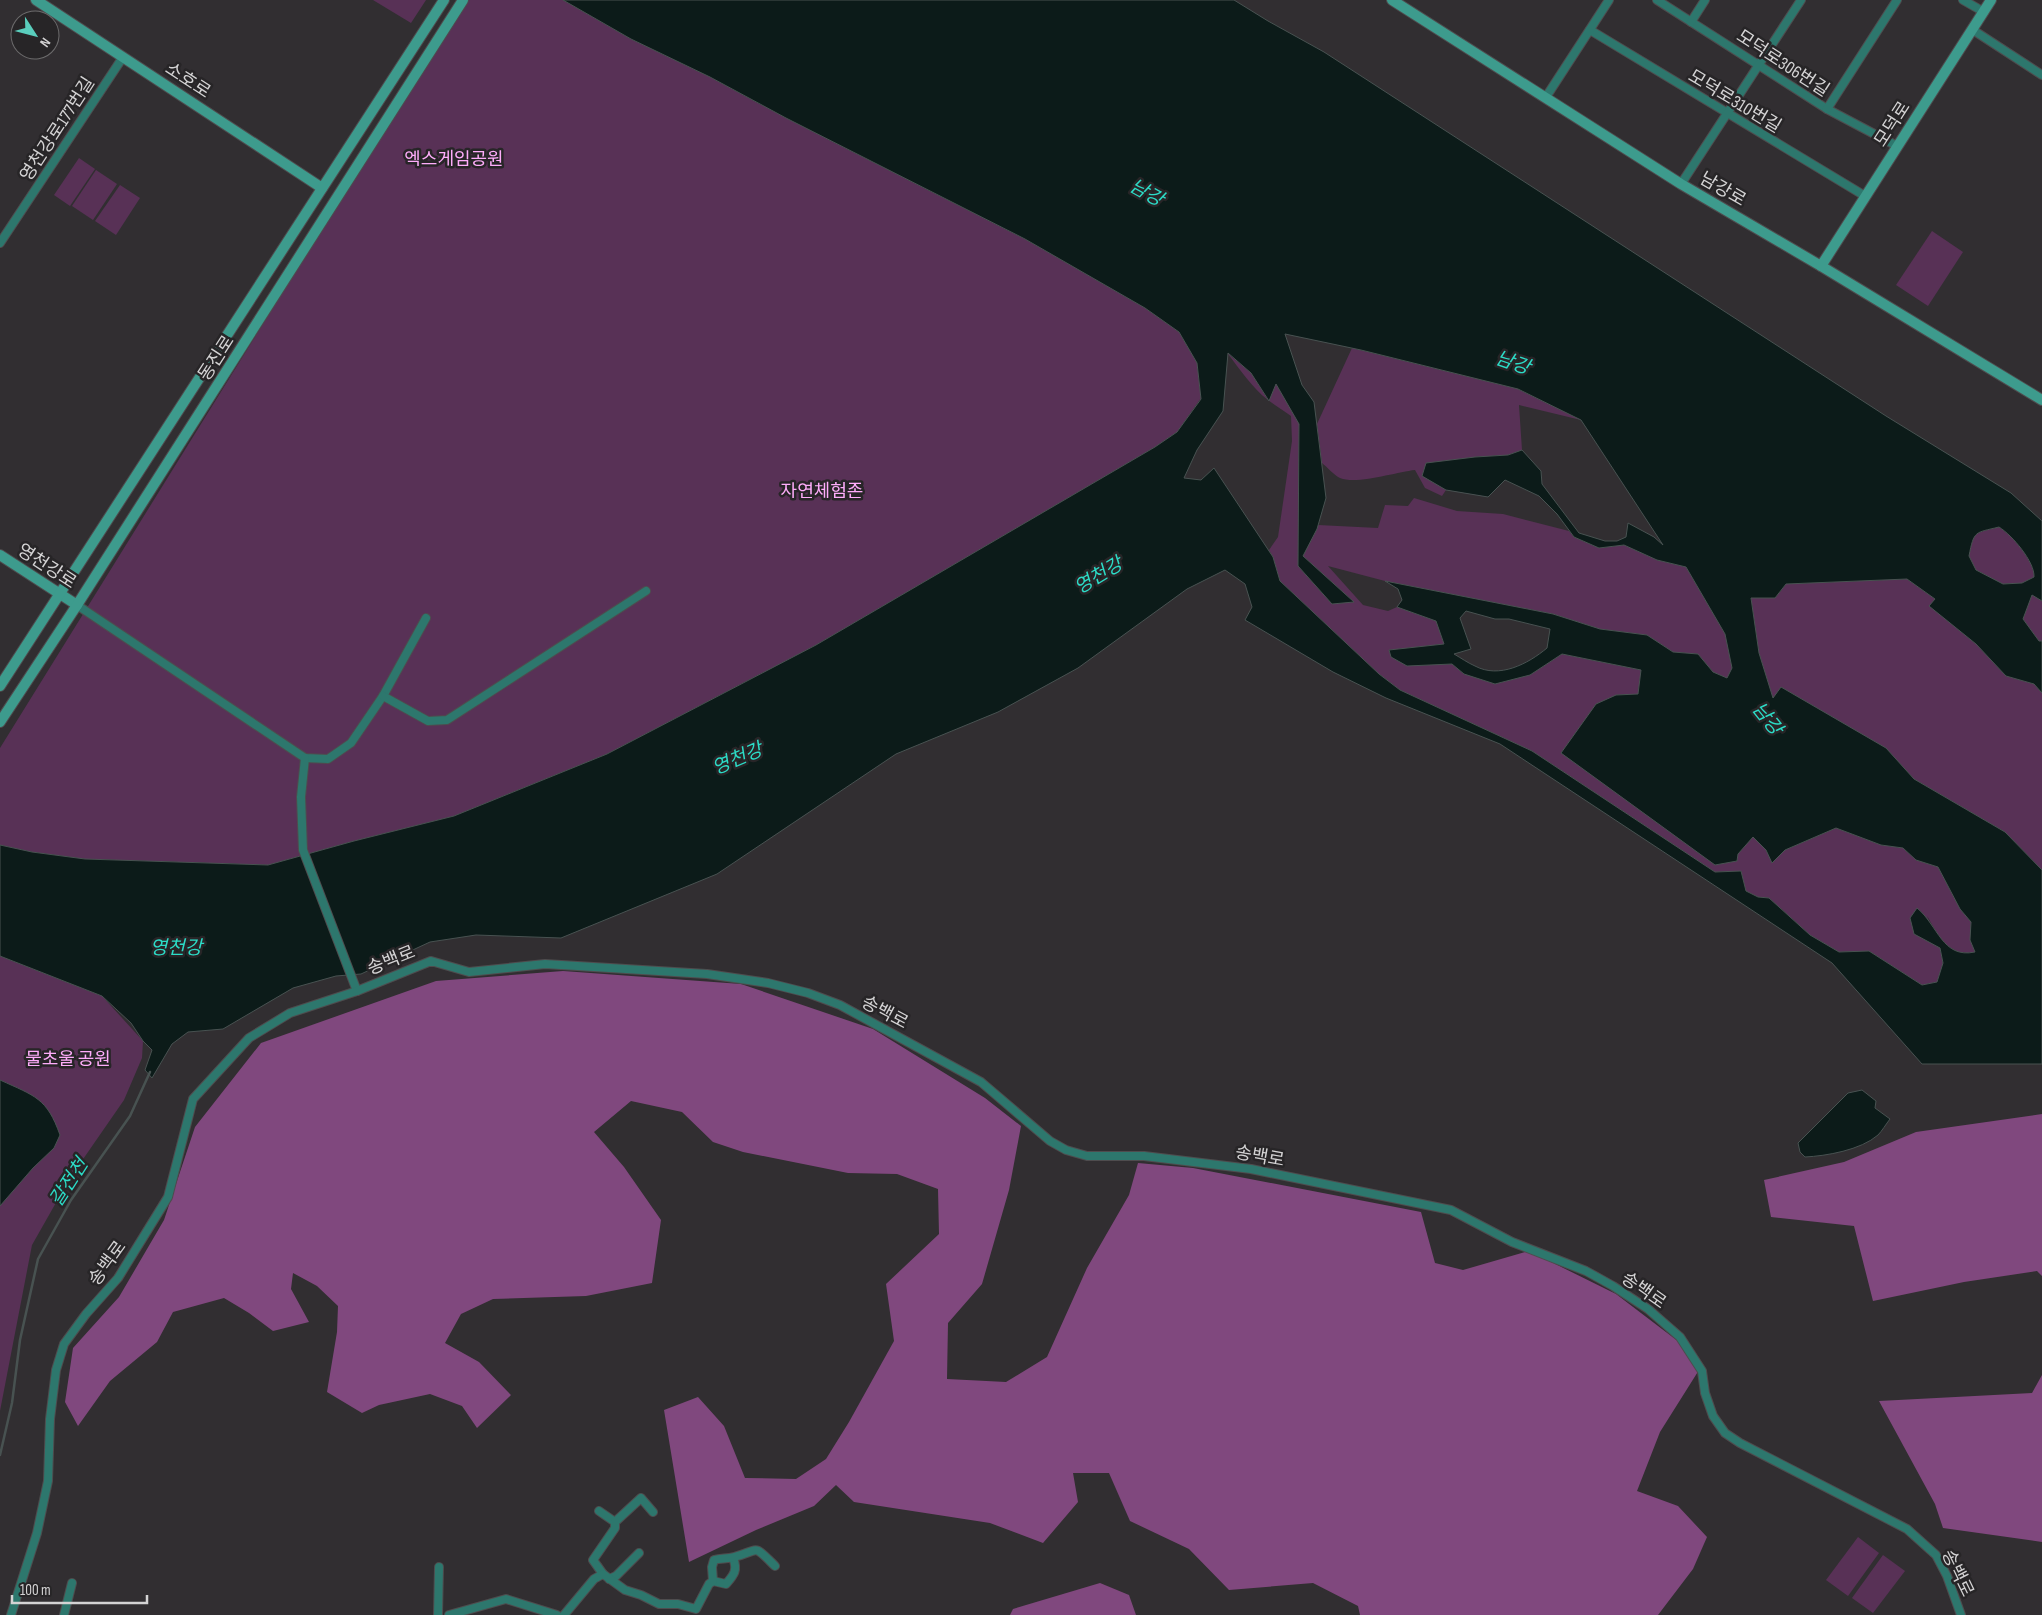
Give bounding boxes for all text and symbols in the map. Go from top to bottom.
north arrow [10,10,60,60]
street label: 모덕로306번길 [1732,26,1833,101]
text: N [36,34,54,50]
street label: 소호로 [161,58,214,103]
street label: 모덕로310번길 [1684,65,1785,137]
street label: 영천강로177번길 [16,73,99,185]
street label: 모덕로 [1870,98,1915,151]
park label: 엑스게임공원 [404,149,504,170]
street label: 남강로 [1696,168,1750,211]
water label: 남강 [1125,175,1169,213]
street label: 동진로 [194,332,239,385]
water label: 남강 [1492,347,1535,381]
park label: 자연체험존 [781,481,863,502]
street label: 영천강로 [13,540,80,593]
water label: 영천강 [1070,552,1129,600]
water label: 남강 [1747,698,1788,742]
water label: 영천강 [709,738,769,780]
water label: 영천강 [150,937,205,960]
street label: 송백로 [364,941,418,980]
street label: 송백로 [858,992,912,1033]
park label: 물초울 공원 [25,1049,111,1070]
street label: 송백로 [1234,1142,1286,1171]
water label: 갈전천 [45,1153,94,1211]
street label: 송백로 [84,1237,131,1290]
street label: 송백로 [1617,1268,1670,1313]
street label: 송백로 [1937,1546,1978,1600]
scale bar [12,1572,148,1604]
text: 100 m [20,1581,51,1600]

